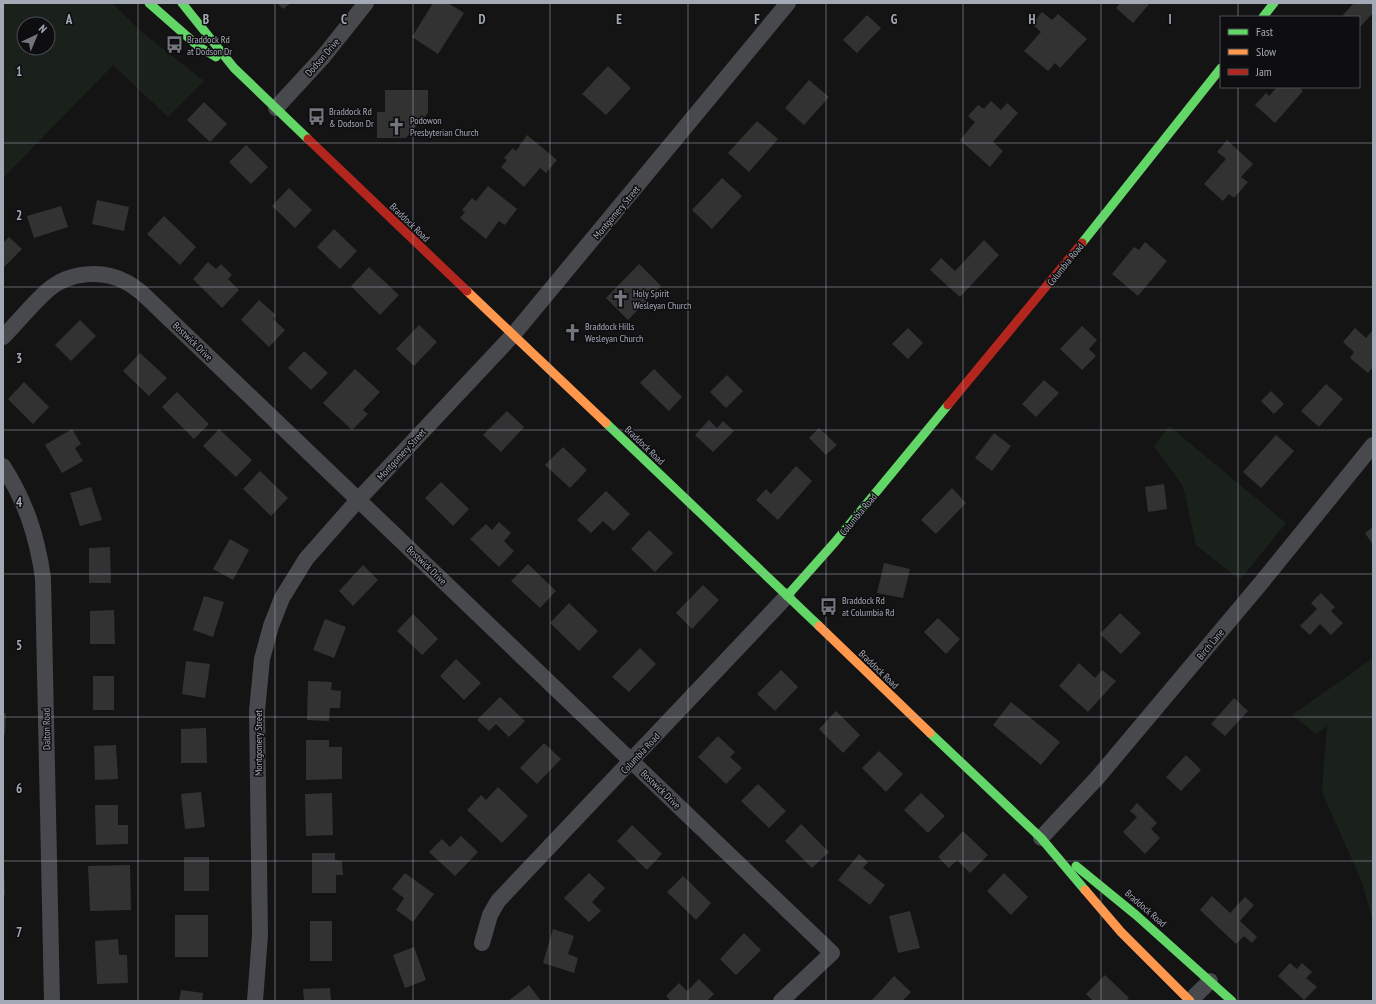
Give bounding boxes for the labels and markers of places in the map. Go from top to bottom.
place label: Braddock Rd at Dodson Dr [187,33,232,58]
bus stop icon: Braddock Rd at Dodson Dr [164,35,184,55]
place label: Braddock Rd & Dodson Dr [329,105,374,130]
bus stop icon: Braddock Rd & Dodson Dr [306,107,326,127]
place label: Podowon Presbyterian Church [410,114,479,139]
church icon: Podowon Presbyterian Church [387,116,407,136]
place label: Holy Spirit Wesleyan Church [633,287,691,312]
church icon: Holy Spirit Wesleyan Church [610,289,630,309]
place label: Braddock Hills Wesleyan Church [585,320,643,345]
church icon: Braddock Hills Wesleyan Church [562,322,582,342]
place label: Braddock Rd at Columbia Rd [842,594,894,619]
bus stop icon: Braddock Rd at Columbia Rd [819,596,839,616]

